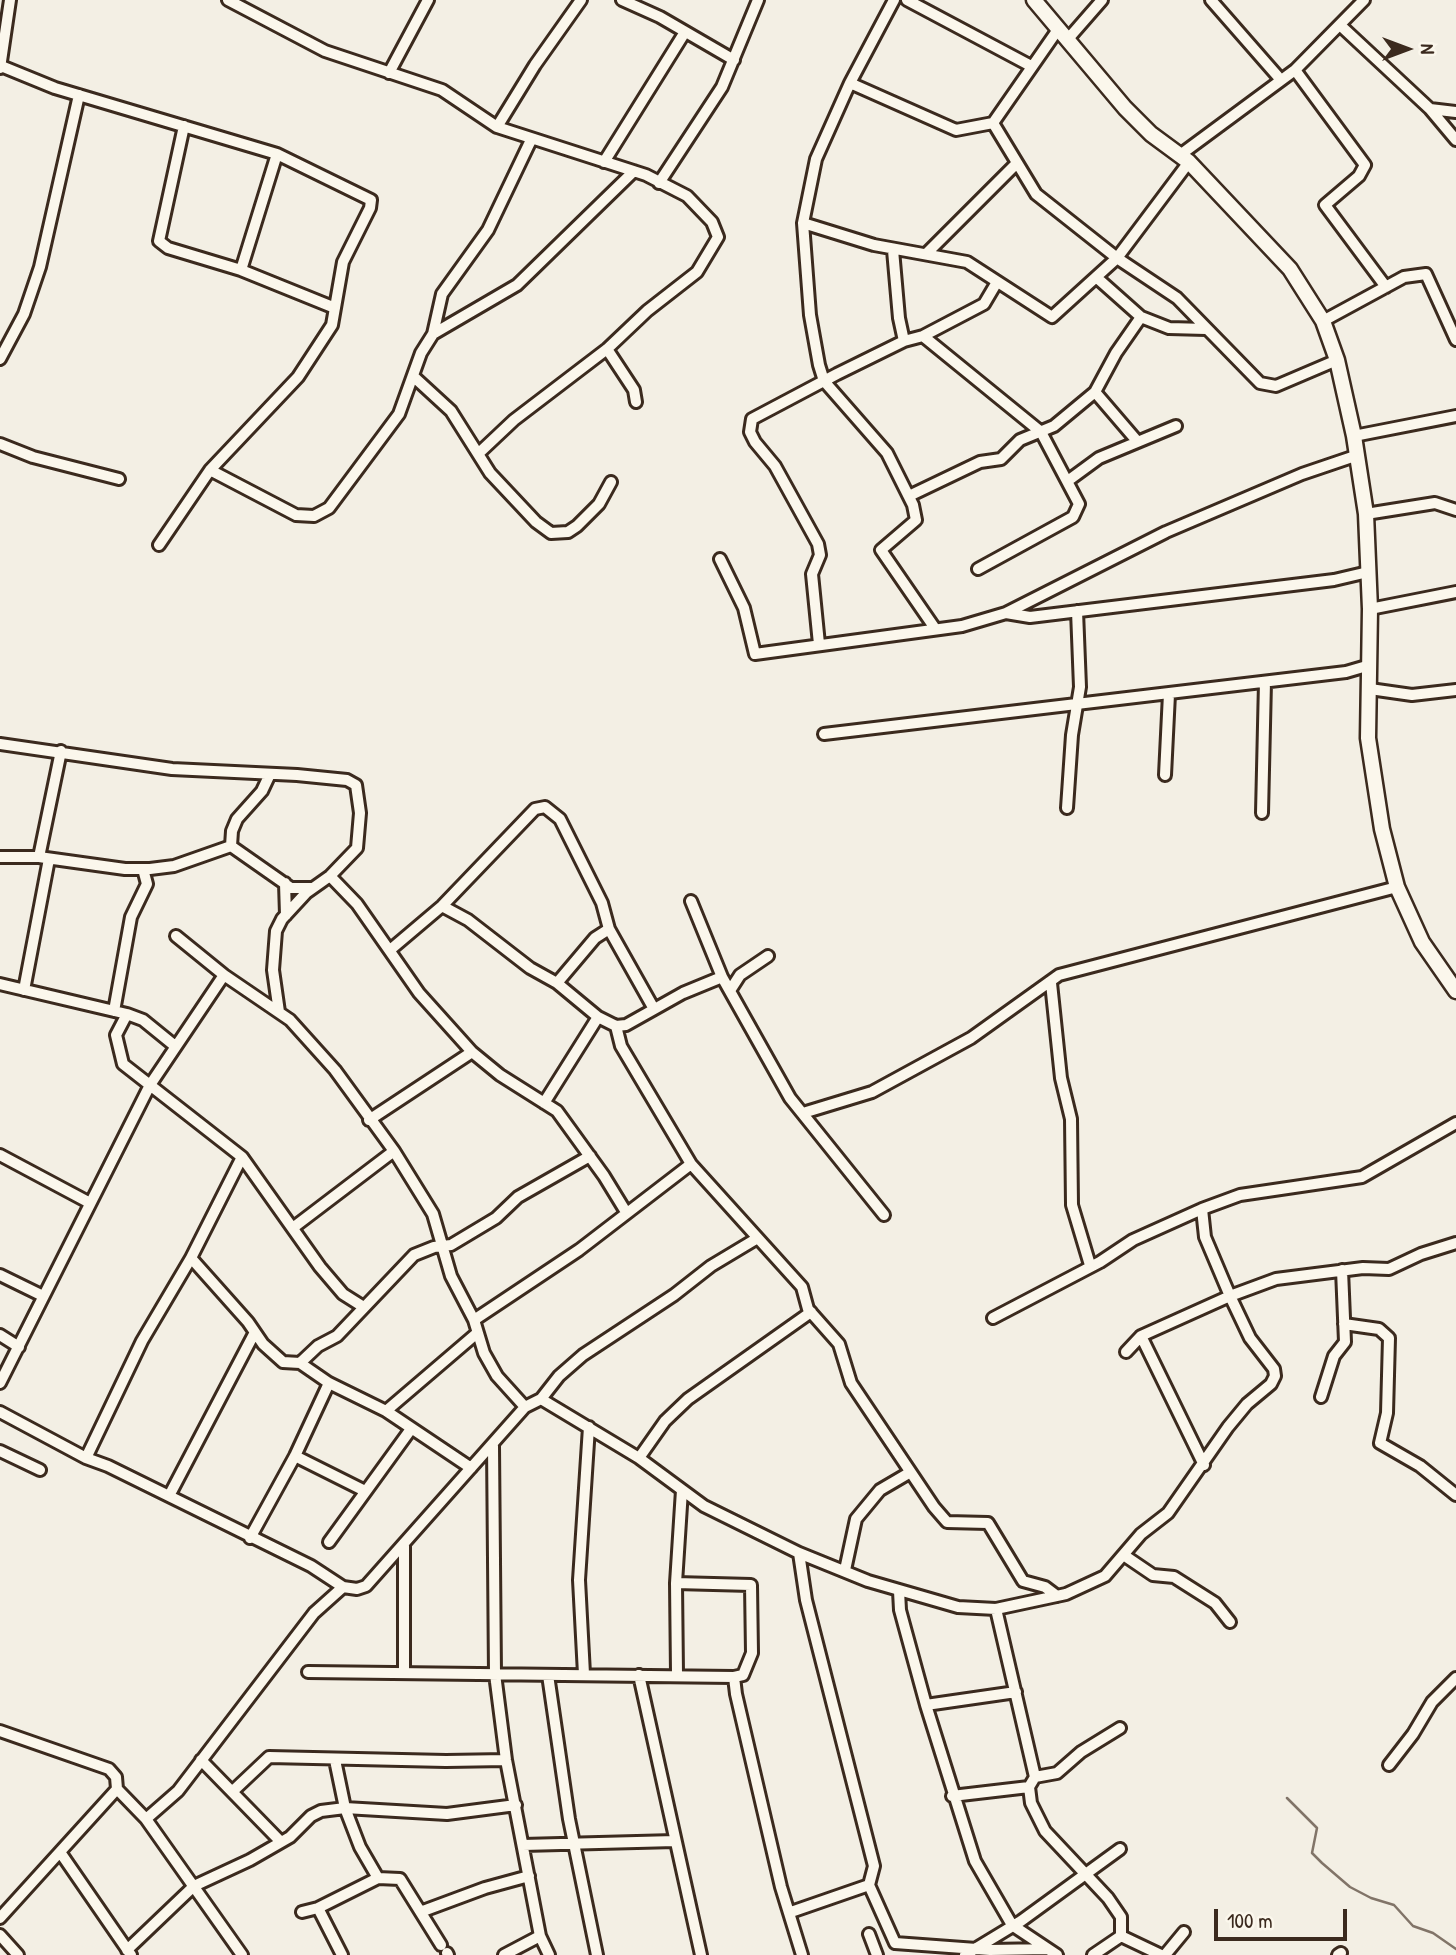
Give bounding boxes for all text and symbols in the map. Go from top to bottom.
north arrow [1372,14,1442,84]
text: N [1415,44,1441,54]
scale bar [1218,1896,1351,1940]
text: 100 m [1227,1906,1273,1935]

